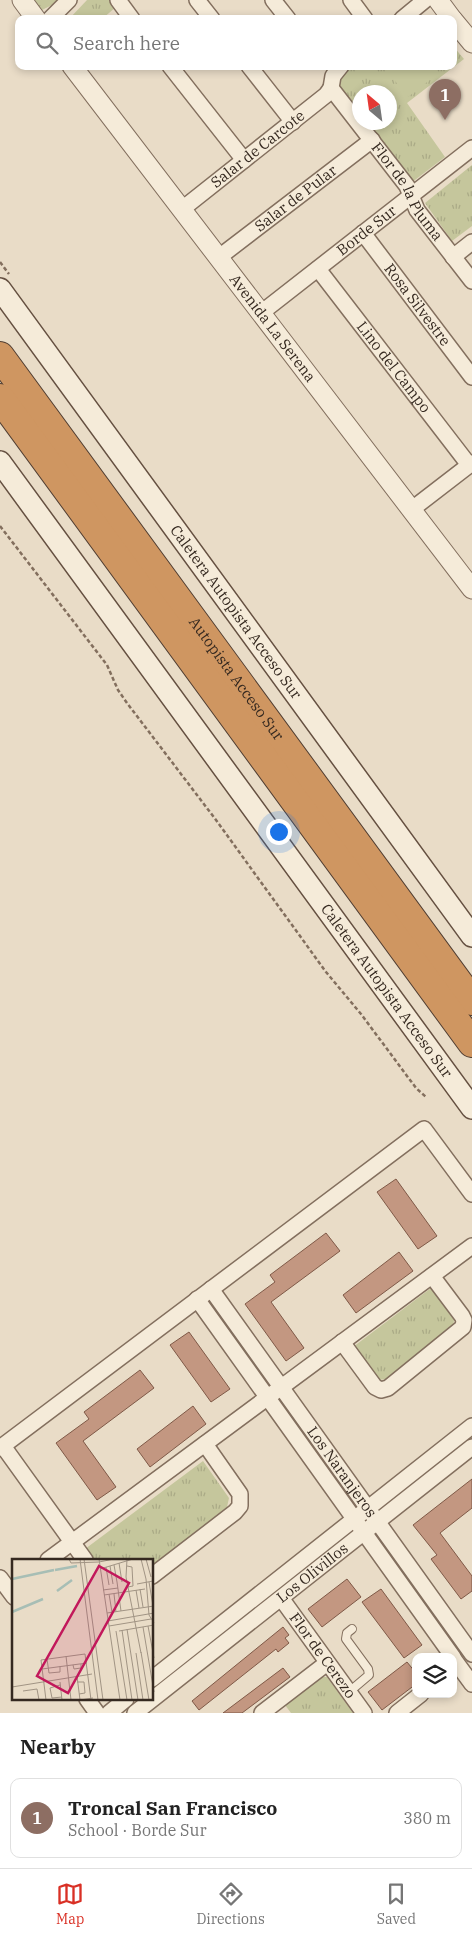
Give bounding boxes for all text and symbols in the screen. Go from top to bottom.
search box [15,15,457,70]
icon: search [33,29,61,57]
text: Search here [73,31,180,55]
pin: 1 [429,79,461,120]
north arrow [352,85,397,130]
street label: Salar de Carcote [207,106,308,192]
street label: Flor de la Pluma [368,138,447,244]
street label: Salar de Pular [251,160,341,236]
street label: Borde Sur [333,201,400,259]
street label: Rosa Silvestre [380,259,455,349]
street label: Avenida La Serena [226,270,320,386]
street label: Lino del Campo [353,317,435,416]
street label: Caletera Autopista Acceso Sur [167,522,305,702]
street label: Autopista Acceso Sur [185,613,287,743]
your location [266,819,292,845]
street label: Caletera Autopista Acceso Sur [317,900,457,1082]
street label: Los Naranjeros [303,1422,381,1521]
street label: Los Olivillos [273,1539,352,1607]
inset map [12,1559,154,1700]
street label: Flor de Cerezo [286,1609,360,1702]
map controls [412,1653,457,1698]
button: layers [412,1653,457,1698]
text: Nearby [20,1732,96,1760]
text: Troncal San Francisco [68,1796,277,1820]
text: 1 [32,1808,42,1828]
text: 380 m [403,1808,451,1828]
text: School · Borde Sur [68,1820,207,1840]
tab: Map [56,1880,84,1928]
tab: Directions [196,1880,265,1928]
tab: Saved [377,1880,416,1928]

